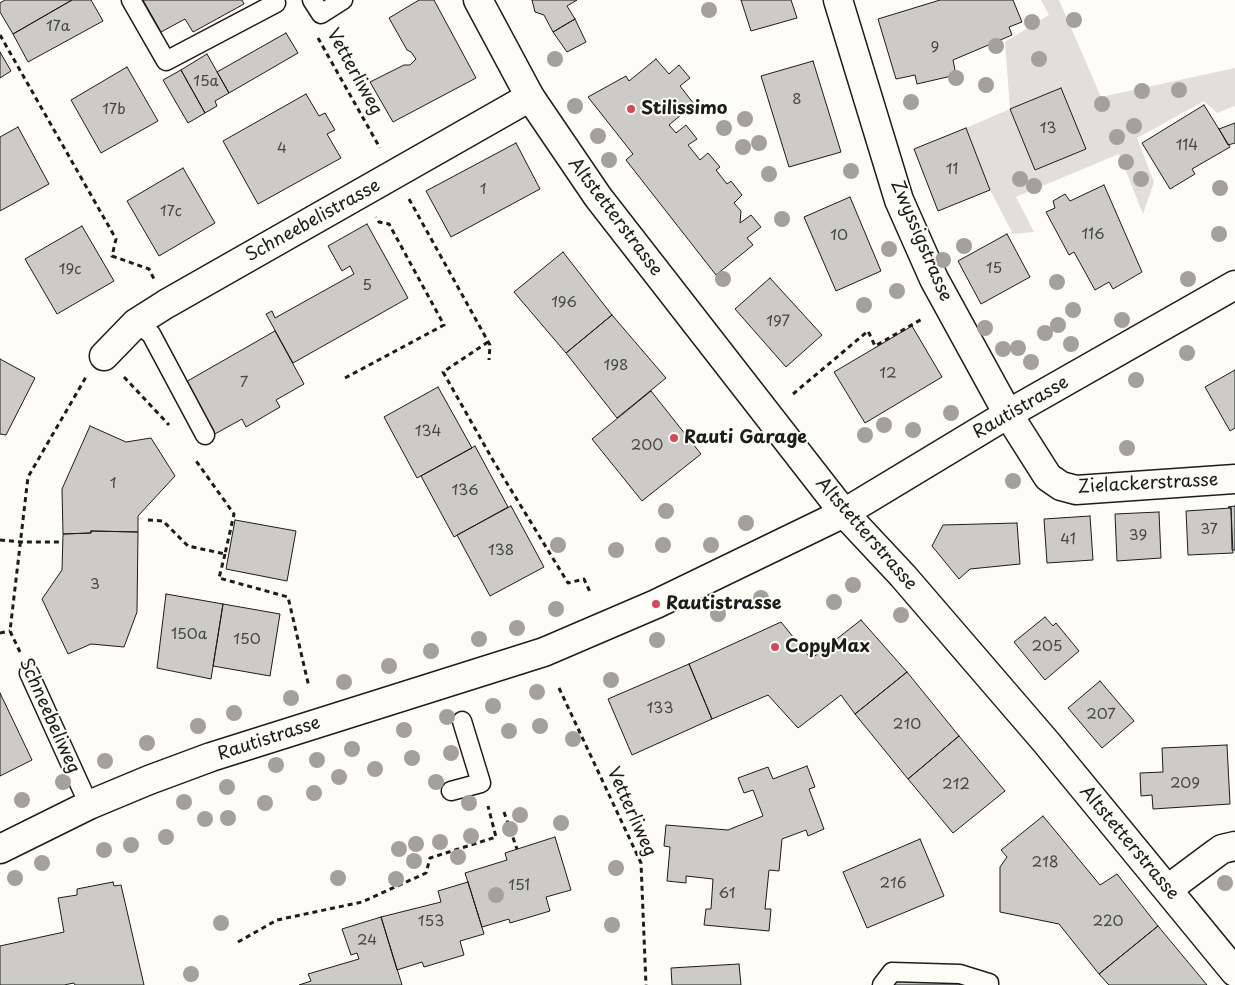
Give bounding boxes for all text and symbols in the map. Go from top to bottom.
house number: 17a [46,18,70,36]
street label: Vetterliweg [321,25,387,119]
house number: 9 [931,39,939,57]
house number: 15a [193,73,219,91]
house number: 8 [792,91,802,109]
place label: Stilissimo [641,98,727,120]
house number: 17b [102,101,126,119]
marker: Stilissimo [625,103,637,115]
house number: 13 [1040,120,1056,138]
house number: 114 [1176,137,1198,155]
house number: 4 [277,140,287,158]
street label: Altstetterstrasse [563,153,667,281]
house number: 11 [946,161,958,179]
street label: Schneebelistrasse [242,175,384,267]
street label: Zwyssigstrasse [886,177,956,305]
house number: 1 [480,181,486,199]
house number: 17c [160,203,182,221]
house number: 116 [1081,226,1105,244]
house number: 10 [830,227,848,245]
house number: 15 [986,260,1002,278]
house number: 19c [59,261,81,279]
house number: 5 [362,277,372,295]
house number: 196 [551,294,577,312]
house number: 197 [766,313,790,331]
house number: 198 [604,357,628,375]
house number: 12 [879,365,897,383]
street label: Rautistrasse [969,372,1073,444]
house number: 7 [240,374,248,392]
house number: 134 [415,423,441,441]
place label: Rauti Garage [684,427,807,449]
marker: Rauti Garage [668,432,680,444]
house number: 200 [631,437,663,455]
street label: Zielackerstrasse [1077,470,1219,498]
street label: Altstetterstrasse [811,473,921,595]
house number: 1 [110,475,116,493]
house number: 136 [451,482,479,500]
house number: 37 [1200,521,1218,539]
house number: 39 [1129,527,1147,545]
house number: 41 [1060,531,1076,549]
house number: 138 [488,542,514,560]
house number: 3 [90,576,100,594]
place label: Rautistrasse [666,593,781,615]
marker: Rautistrasse [650,598,662,610]
house number: 150a [171,626,207,644]
house number: 150 [233,631,261,649]
place label: CopyMax [785,636,870,658]
house number: 205 [1032,638,1062,656]
marker: CopyMax [769,641,781,653]
street label: Schneebeliweg [14,655,84,777]
house number: 133 [647,700,673,718]
house number: 207 [1086,706,1116,724]
street label: Rautistrasse [215,712,323,766]
house number: 210 [893,716,921,734]
street label: Vetterliweg [602,764,660,860]
house number: 209 [1170,775,1200,793]
house number: 212 [942,776,970,794]
street label: Altstetterstrasse [1075,781,1183,905]
house number: 218 [1031,854,1059,872]
house number: 216 [879,875,907,893]
house number: 151 [508,877,530,895]
house number: 61 [719,885,735,903]
house number: 153 [418,913,444,931]
house number: 220 [1092,913,1124,931]
house number: 24 [357,932,377,950]

